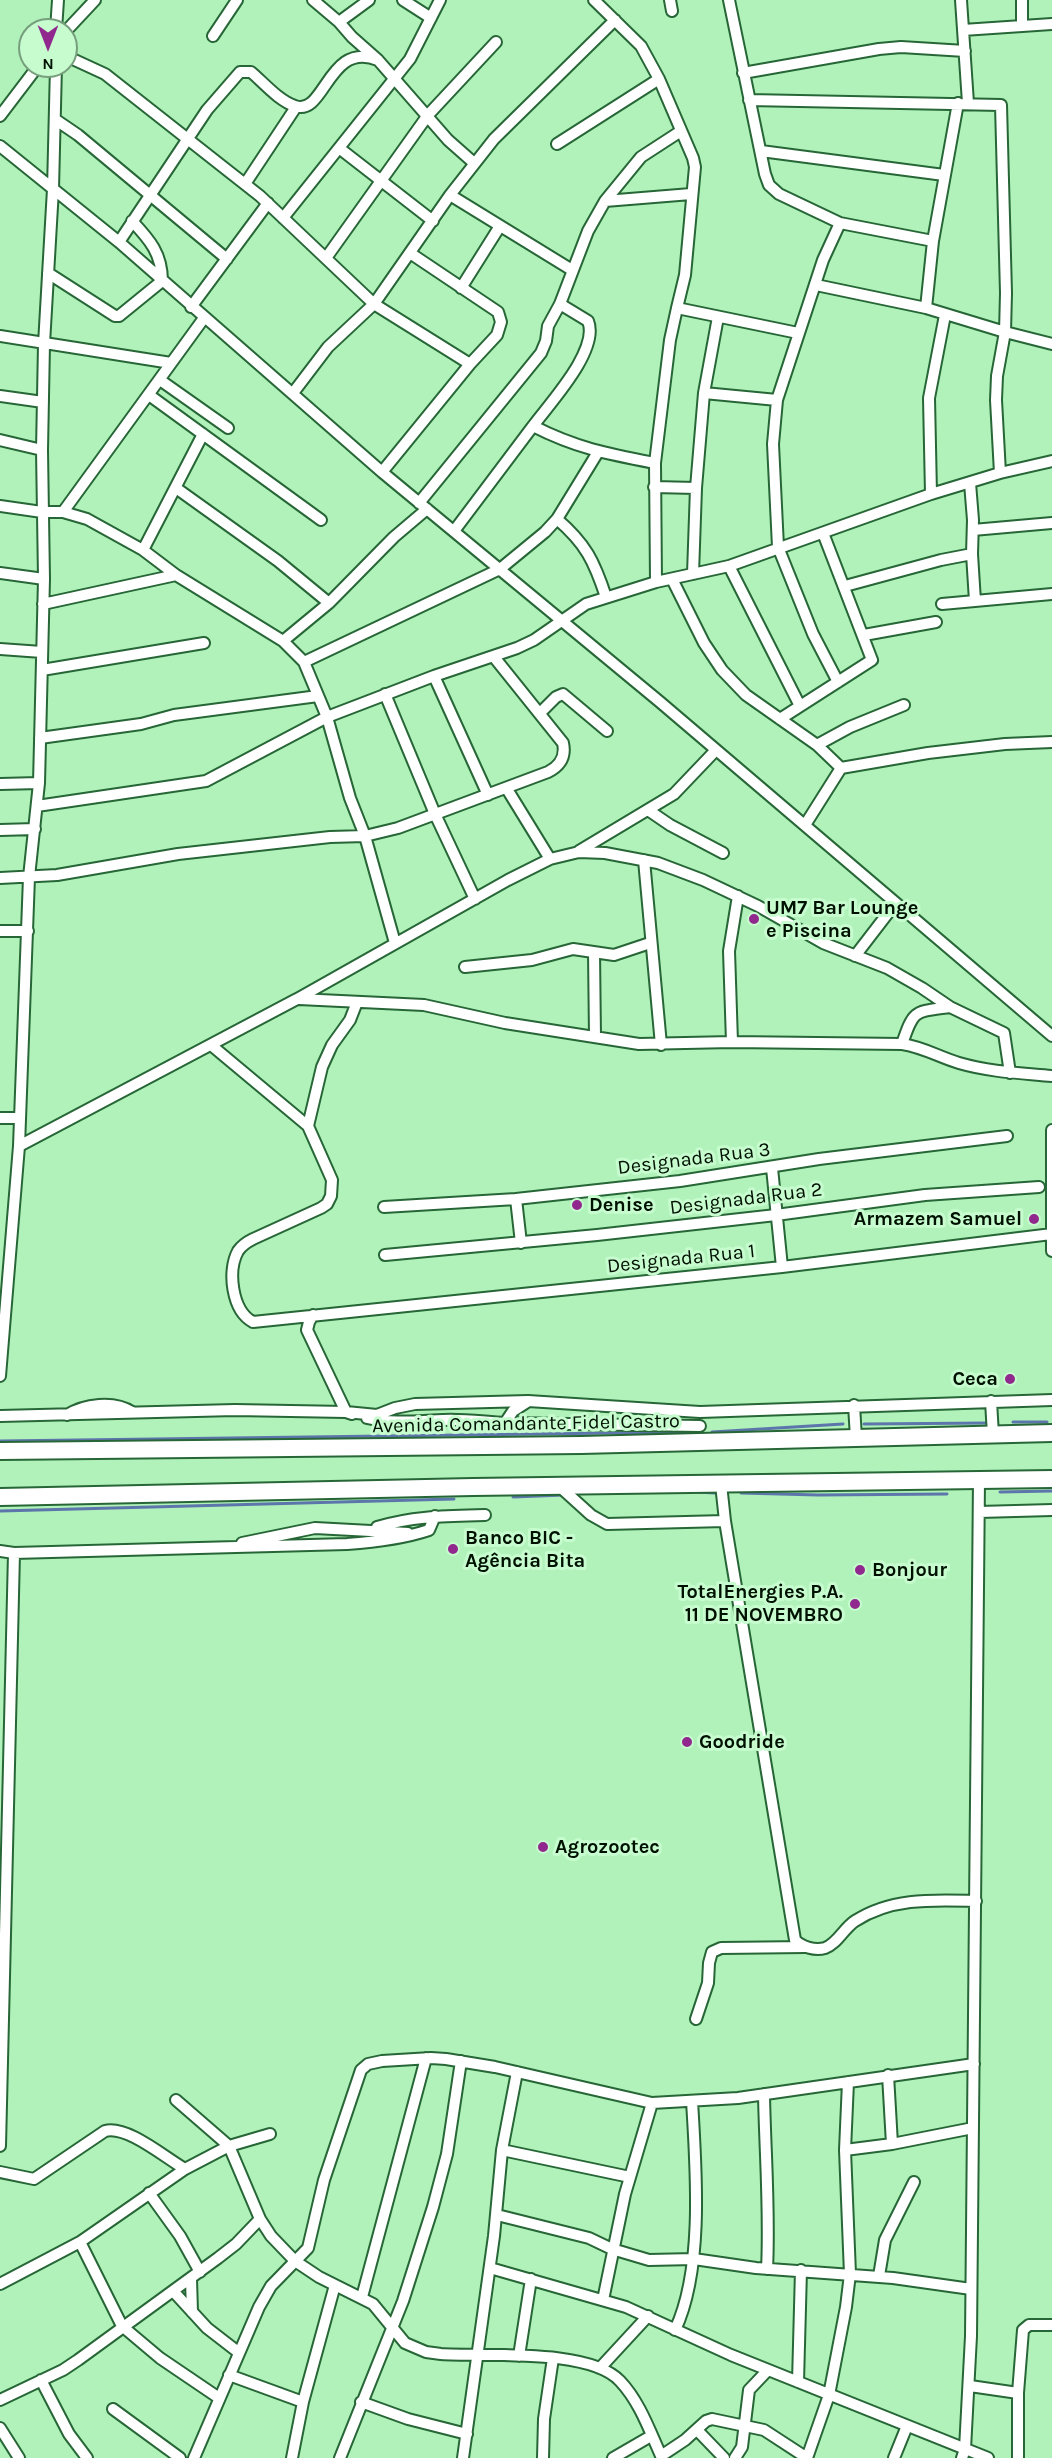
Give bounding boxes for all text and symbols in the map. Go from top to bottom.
north arrow [18,18,78,78]
text: N [42,55,54,74]
place label: UM7 Bar Lounge e Piscina [766,896,918,943]
marker: UM7 Bar Lounge e Piscina [747,912,761,926]
street label: Designada Rua 3 [616,1138,772,1180]
street label: Designada Rua 2 [668,1178,824,1220]
place label: Denise [589,1193,653,1217]
marker: Denise [570,1198,584,1212]
place label: Armazem Samuel [854,1207,1022,1231]
marker: Armazem Samuel [1027,1212,1041,1226]
street label: Designada Rua 1 [606,1239,756,1279]
place label: Ceca [952,1367,998,1391]
marker: Ceca [1003,1372,1017,1386]
street label: Avenida Comandante Fidel Castro [372,1409,680,1439]
place label: Banco BIC - Agência Bita [465,1526,585,1573]
marker: Banco BIC - Agência Bita [446,1542,460,1556]
place label: Bonjour [872,1558,947,1582]
marker: Bonjour [853,1563,867,1577]
place label: TotalEnergies P.A. 11 DE NOVEMBRO [678,1580,843,1627]
marker: TotalEnergies P.A. 11 DE NOVEMBRO [848,1597,862,1611]
place label: Goodride [699,1730,785,1754]
marker: Goodride [680,1735,694,1749]
place label: Agrozootec [555,1835,660,1859]
marker: Agrozootec [536,1840,550,1854]

